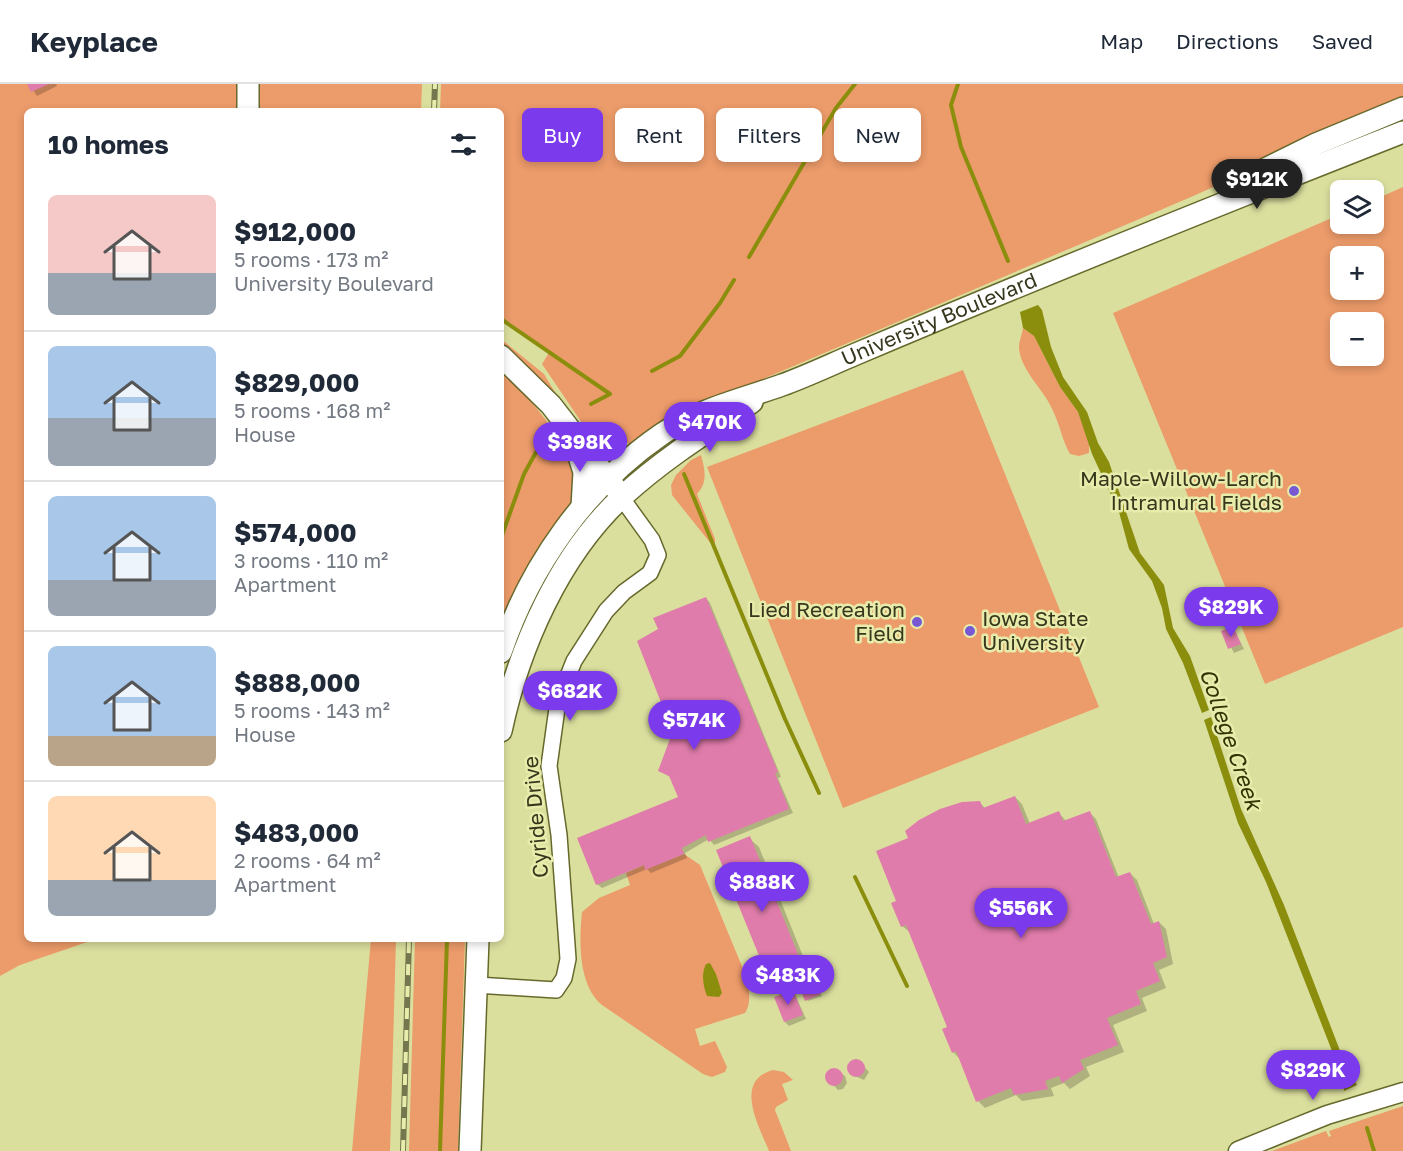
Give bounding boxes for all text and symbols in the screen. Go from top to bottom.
text: Keyplace [30,25,158,58]
text: Map [1100,28,1143,54]
text: Directions [1176,28,1279,54]
text: Saved [1312,28,1373,54]
chip: Buy [522,108,603,162]
chip: Rent [615,108,704,162]
chip: Filters [716,108,822,162]
chip: New [834,108,921,162]
icon: filters [447,128,480,161]
text: 10 homes [48,129,169,160]
pin: $912K [1215,159,1299,210]
text: $912K [1225,166,1289,190]
map controls [1330,180,1384,366]
button: layers [1330,180,1384,234]
text: $912,000 [234,216,356,247]
icon: home [96,219,168,291]
button: + [1330,246,1384,300]
text: 5 rooms · 173 m² [234,247,388,271]
street label: University Boulevard [837,266,1041,371]
text: University Boulevard [234,271,434,295]
button: − [1330,312,1384,366]
text: $829,000 [234,367,359,398]
icon: home [96,370,168,442]
text: 5 rooms · 168 m² [234,398,390,422]
pin: $470K [668,402,752,453]
text: $470K [678,409,742,433]
text: House [234,422,296,446]
pin: $398K [538,422,622,473]
text: $398K [547,429,613,453]
place label: Maple-Willow-Larch Intramural Fields [1080,465,1282,515]
marker: Maple-Willow-Larch Intramural Fields [1287,484,1301,498]
text: $574,000 [234,517,357,548]
icon: home [96,520,168,592]
text: 3 rooms · 110 m² [234,548,388,572]
text: Apartment [234,572,337,596]
pin: $829K [1189,587,1273,638]
text: $829K [1198,594,1264,618]
place label: Lied Recreation Field [748,596,905,646]
place label: Iowa State University [982,605,1088,655]
marker: Lied Recreation Field [910,615,924,629]
marker: Iowa State University [963,624,977,638]
water label: College Creek [1195,665,1269,816]
text: $888,000 [234,667,360,698]
icon: home [96,670,168,742]
pin: $682K [528,671,612,722]
text: $682K [537,678,603,702]
text: 5 rooms · 143 m² [234,698,390,722]
pin: $574K [652,700,736,751]
text: $574K [662,707,726,731]
text: House [234,722,296,746]
street label: Cyride Drive [517,755,553,879]
text: $483,000 [234,817,359,848]
icon: home [96,820,168,892]
text: 2 rooms · 64 m² [234,848,381,872]
pin: $888K [720,862,804,913]
text: $888K [729,869,795,893]
text: Apartment [234,872,337,896]
pin: $556K [979,888,1063,939]
text: $556K [989,895,1054,919]
pin: $483K [746,955,830,1006]
text: $483K [755,962,821,986]
pin: $829K [1271,1050,1355,1101]
text: $829K [1280,1057,1346,1081]

